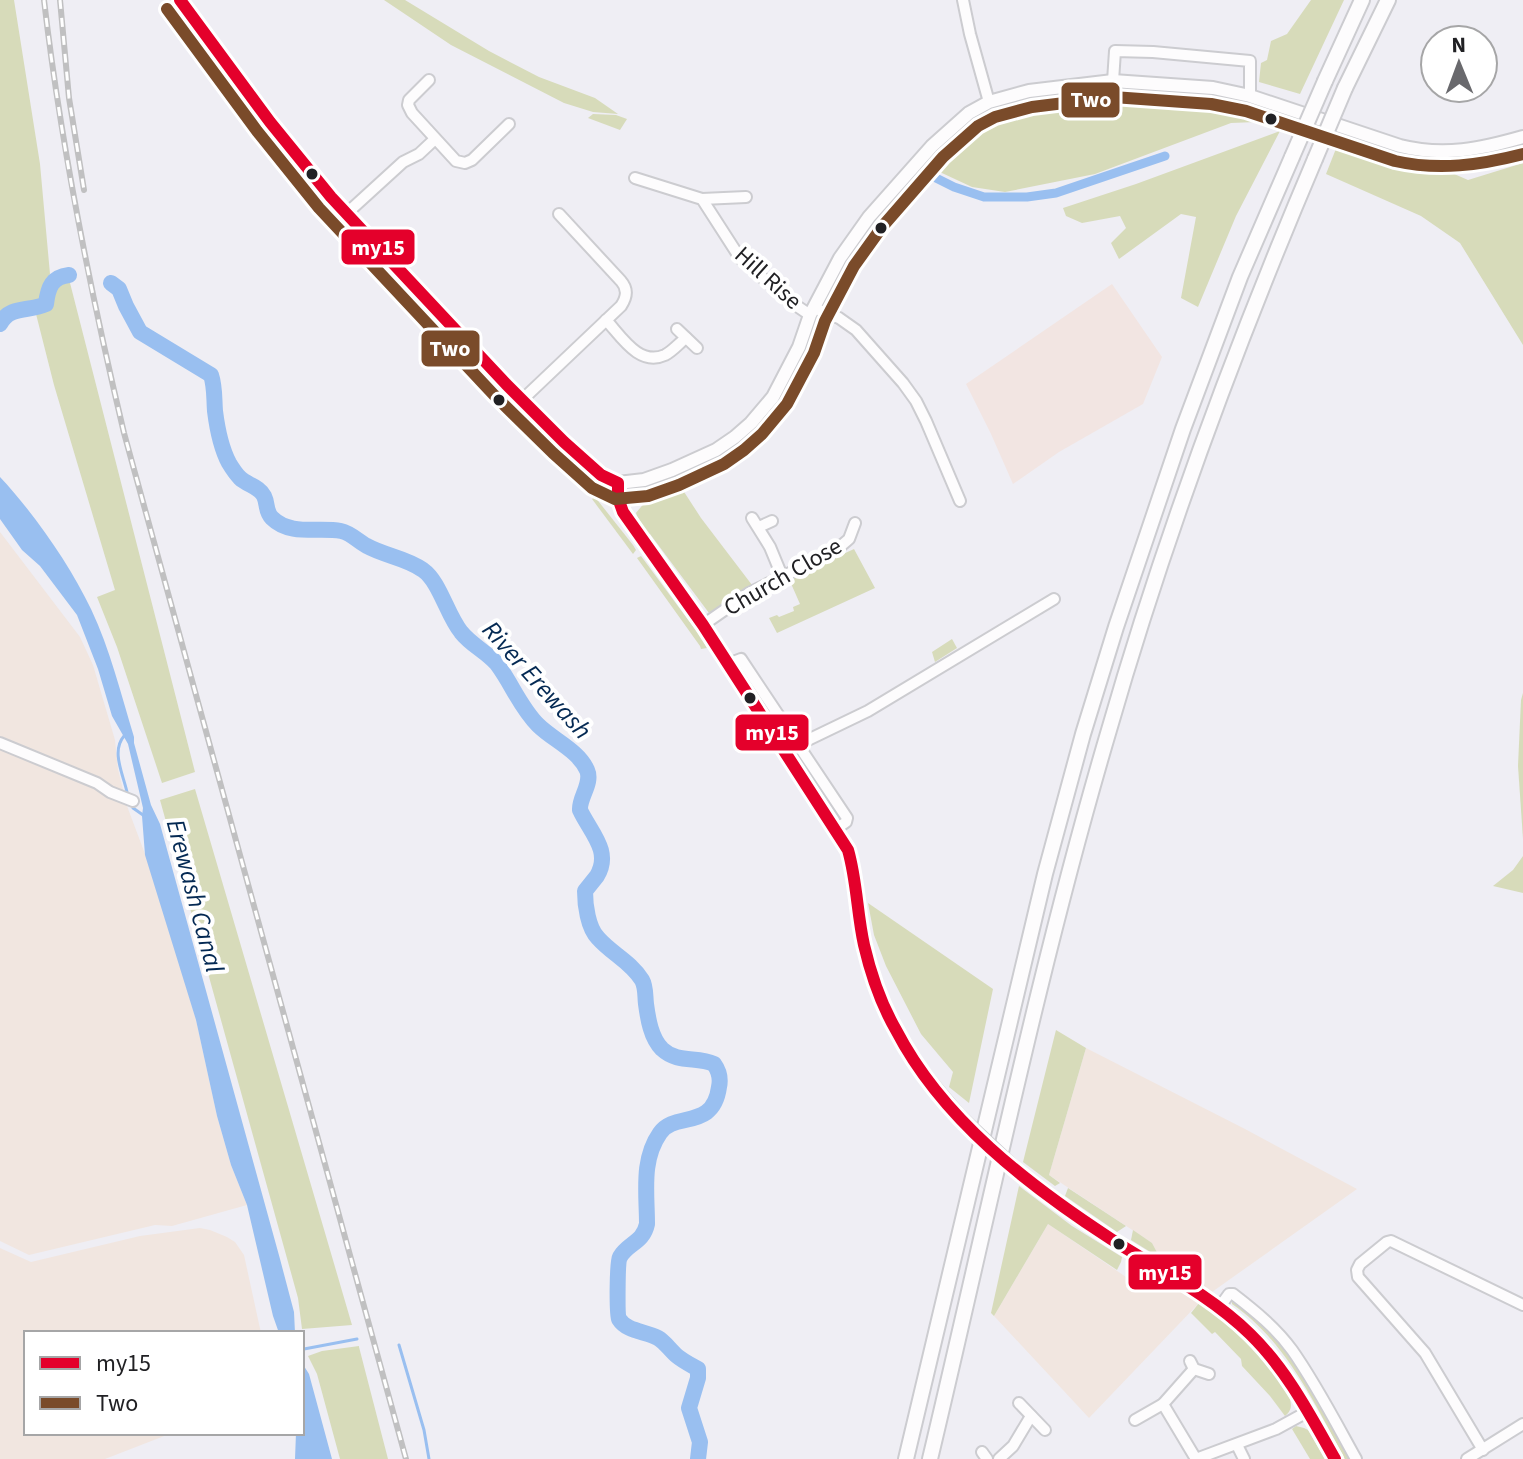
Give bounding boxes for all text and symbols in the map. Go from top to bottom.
north arrow [1419,24,1499,104]
text: N [1451,29,1466,61]
line badge: Two [1060,81,1121,119]
text: Two [1071,84,1111,116]
unlabelled marker [1263,111,1279,127]
unlabelled marker [304,166,320,182]
unlabelled marker [873,220,889,236]
line badge: my15 [340,228,416,266]
text: my15 [351,232,405,264]
street label: Hill Rise [727,238,809,318]
line badge: Two [420,329,481,368]
text: Two [430,333,470,365]
unlabelled marker [491,392,507,408]
street label: Church Close [717,529,849,625]
water label: River Erewash [473,612,601,748]
unlabelled marker [742,690,758,706]
line badge: my15 [734,713,810,752]
text: my15 [745,717,799,749]
water label: Erewash Canal [157,815,233,977]
unlabelled marker [1111,1236,1127,1252]
line badge: my15 [1127,1253,1203,1291]
text: my15 [1138,1257,1192,1289]
legend [24,1331,304,1435]
text: my15 [96,1346,151,1381]
text: Two [96,1386,138,1421]

